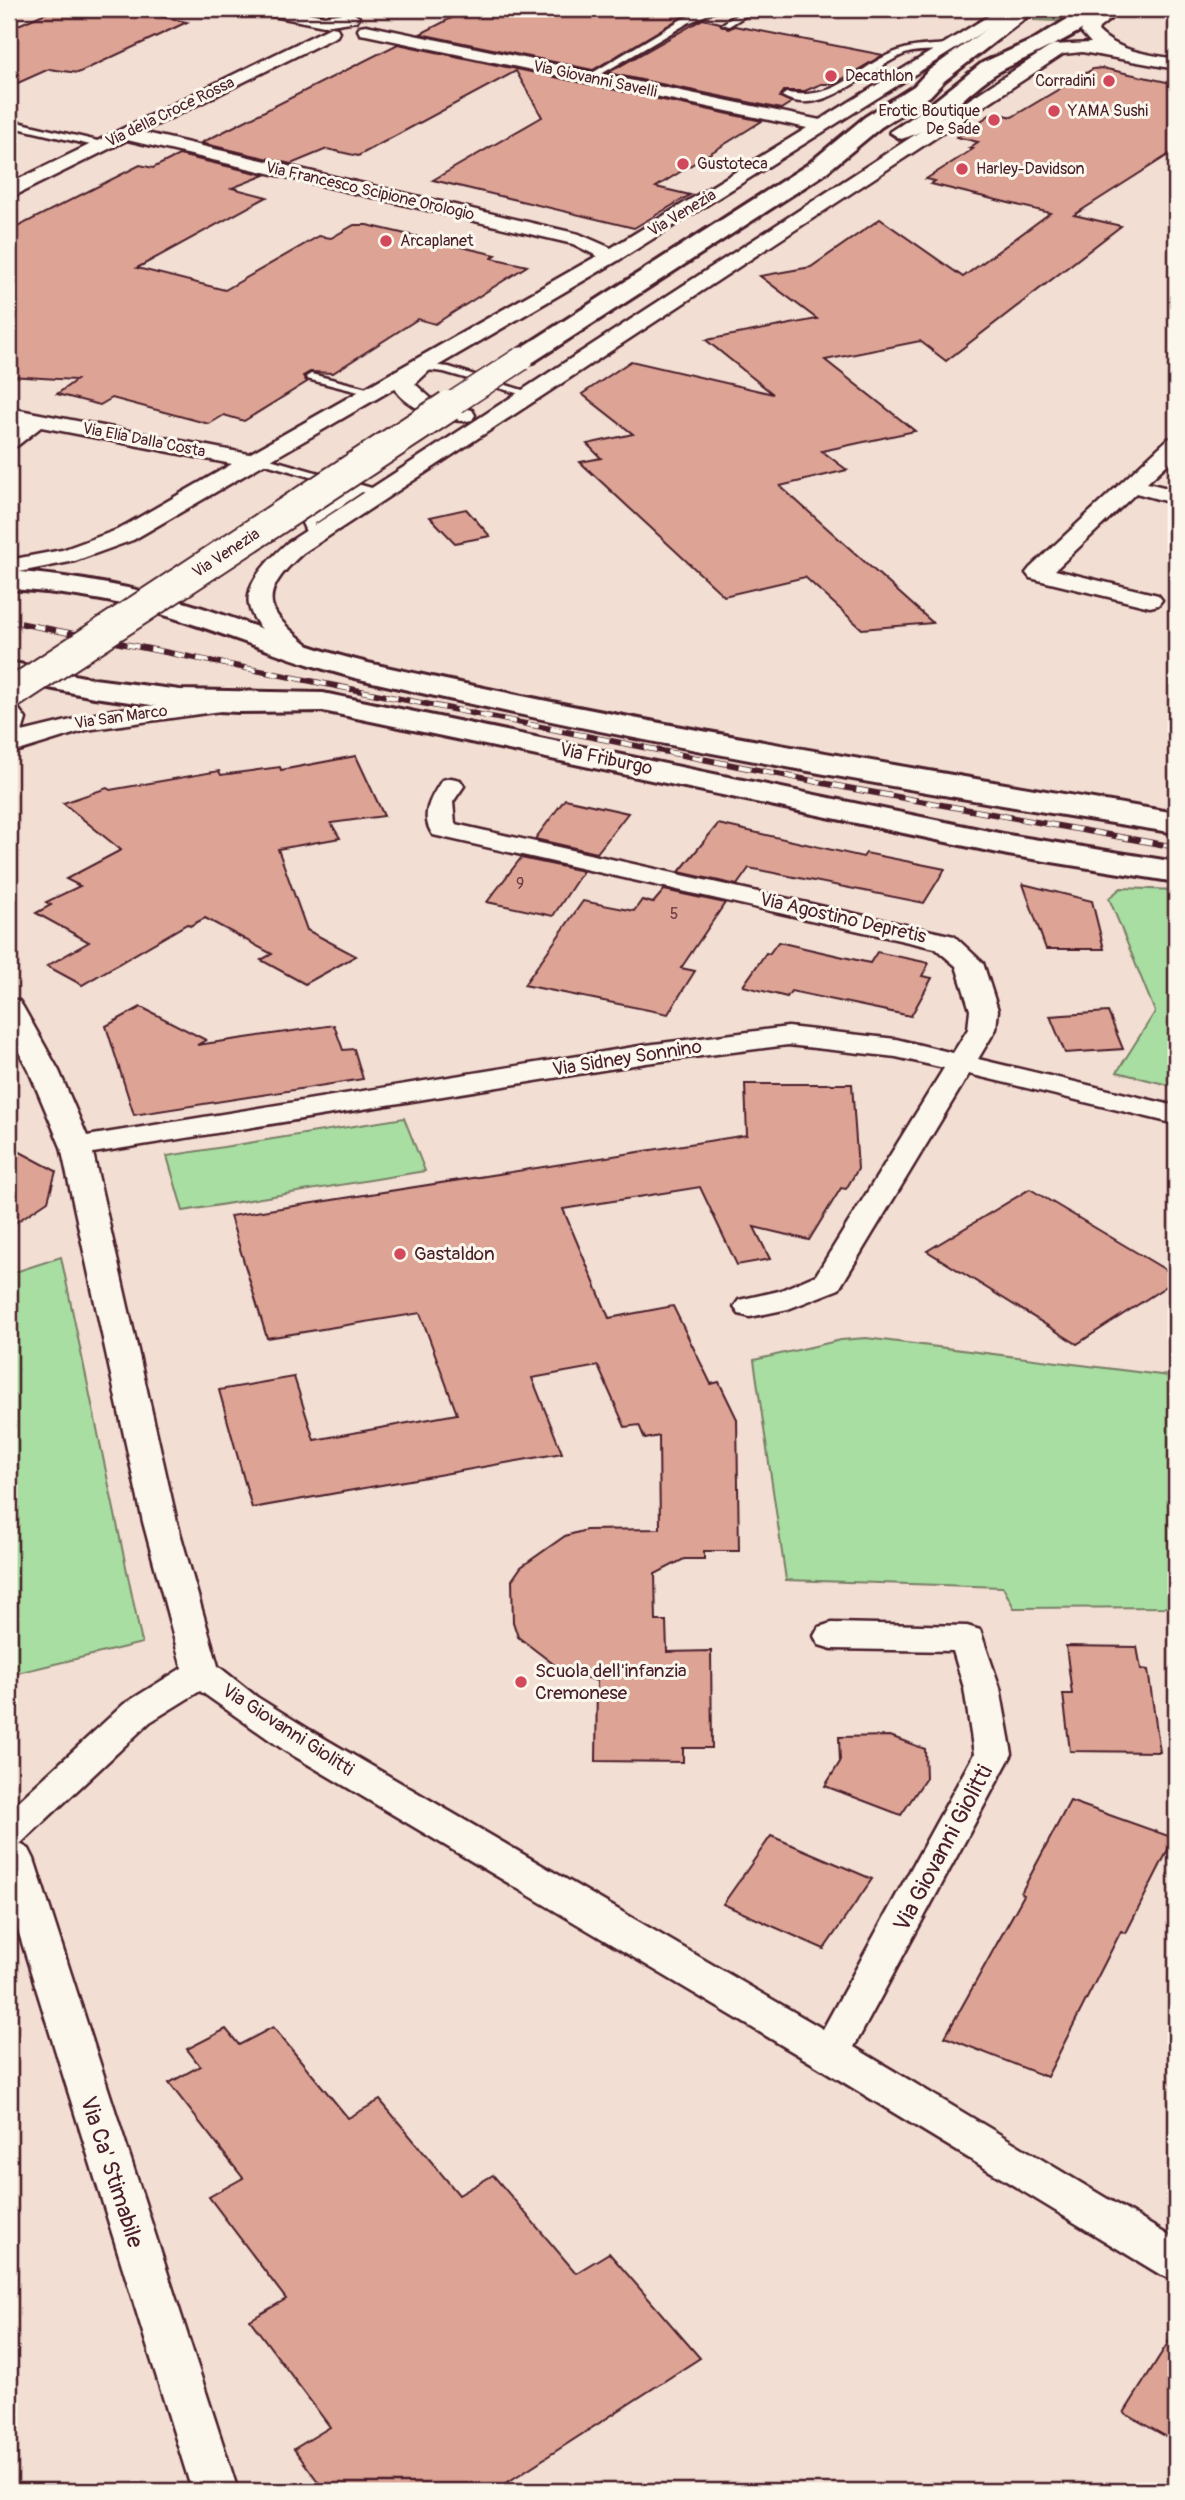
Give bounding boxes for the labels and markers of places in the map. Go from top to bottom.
place label: Decathlon [845,66,913,86]
marker: Decathlon [823,68,839,84]
place label: Corradini [1035,71,1095,91]
marker: Corradini [1101,73,1117,89]
place label: Erotic Boutique De Sade [878,101,980,139]
place label: YAMA Sushi [1067,101,1148,121]
marker: YAMA Sushi [1046,103,1062,119]
marker: Erotic Boutique De Sade [986,112,1002,128]
place label: Gustoteca [697,154,768,174]
marker: Gustoteca [675,156,691,172]
place label: Harley-Davidson [976,159,1085,179]
marker: Harley-Davidson [954,161,970,177]
place label: Arcaplanet [400,231,474,251]
marker: Arcaplanet [378,233,394,249]
place label: Gastaldon [414,1242,495,1266]
marker: Gastaldon [392,1246,408,1262]
place label: Scuola dell'infanzia Cremonese [535,1659,687,1705]
marker: Scuola dell'infanzia Cremonese [513,1674,529,1690]

